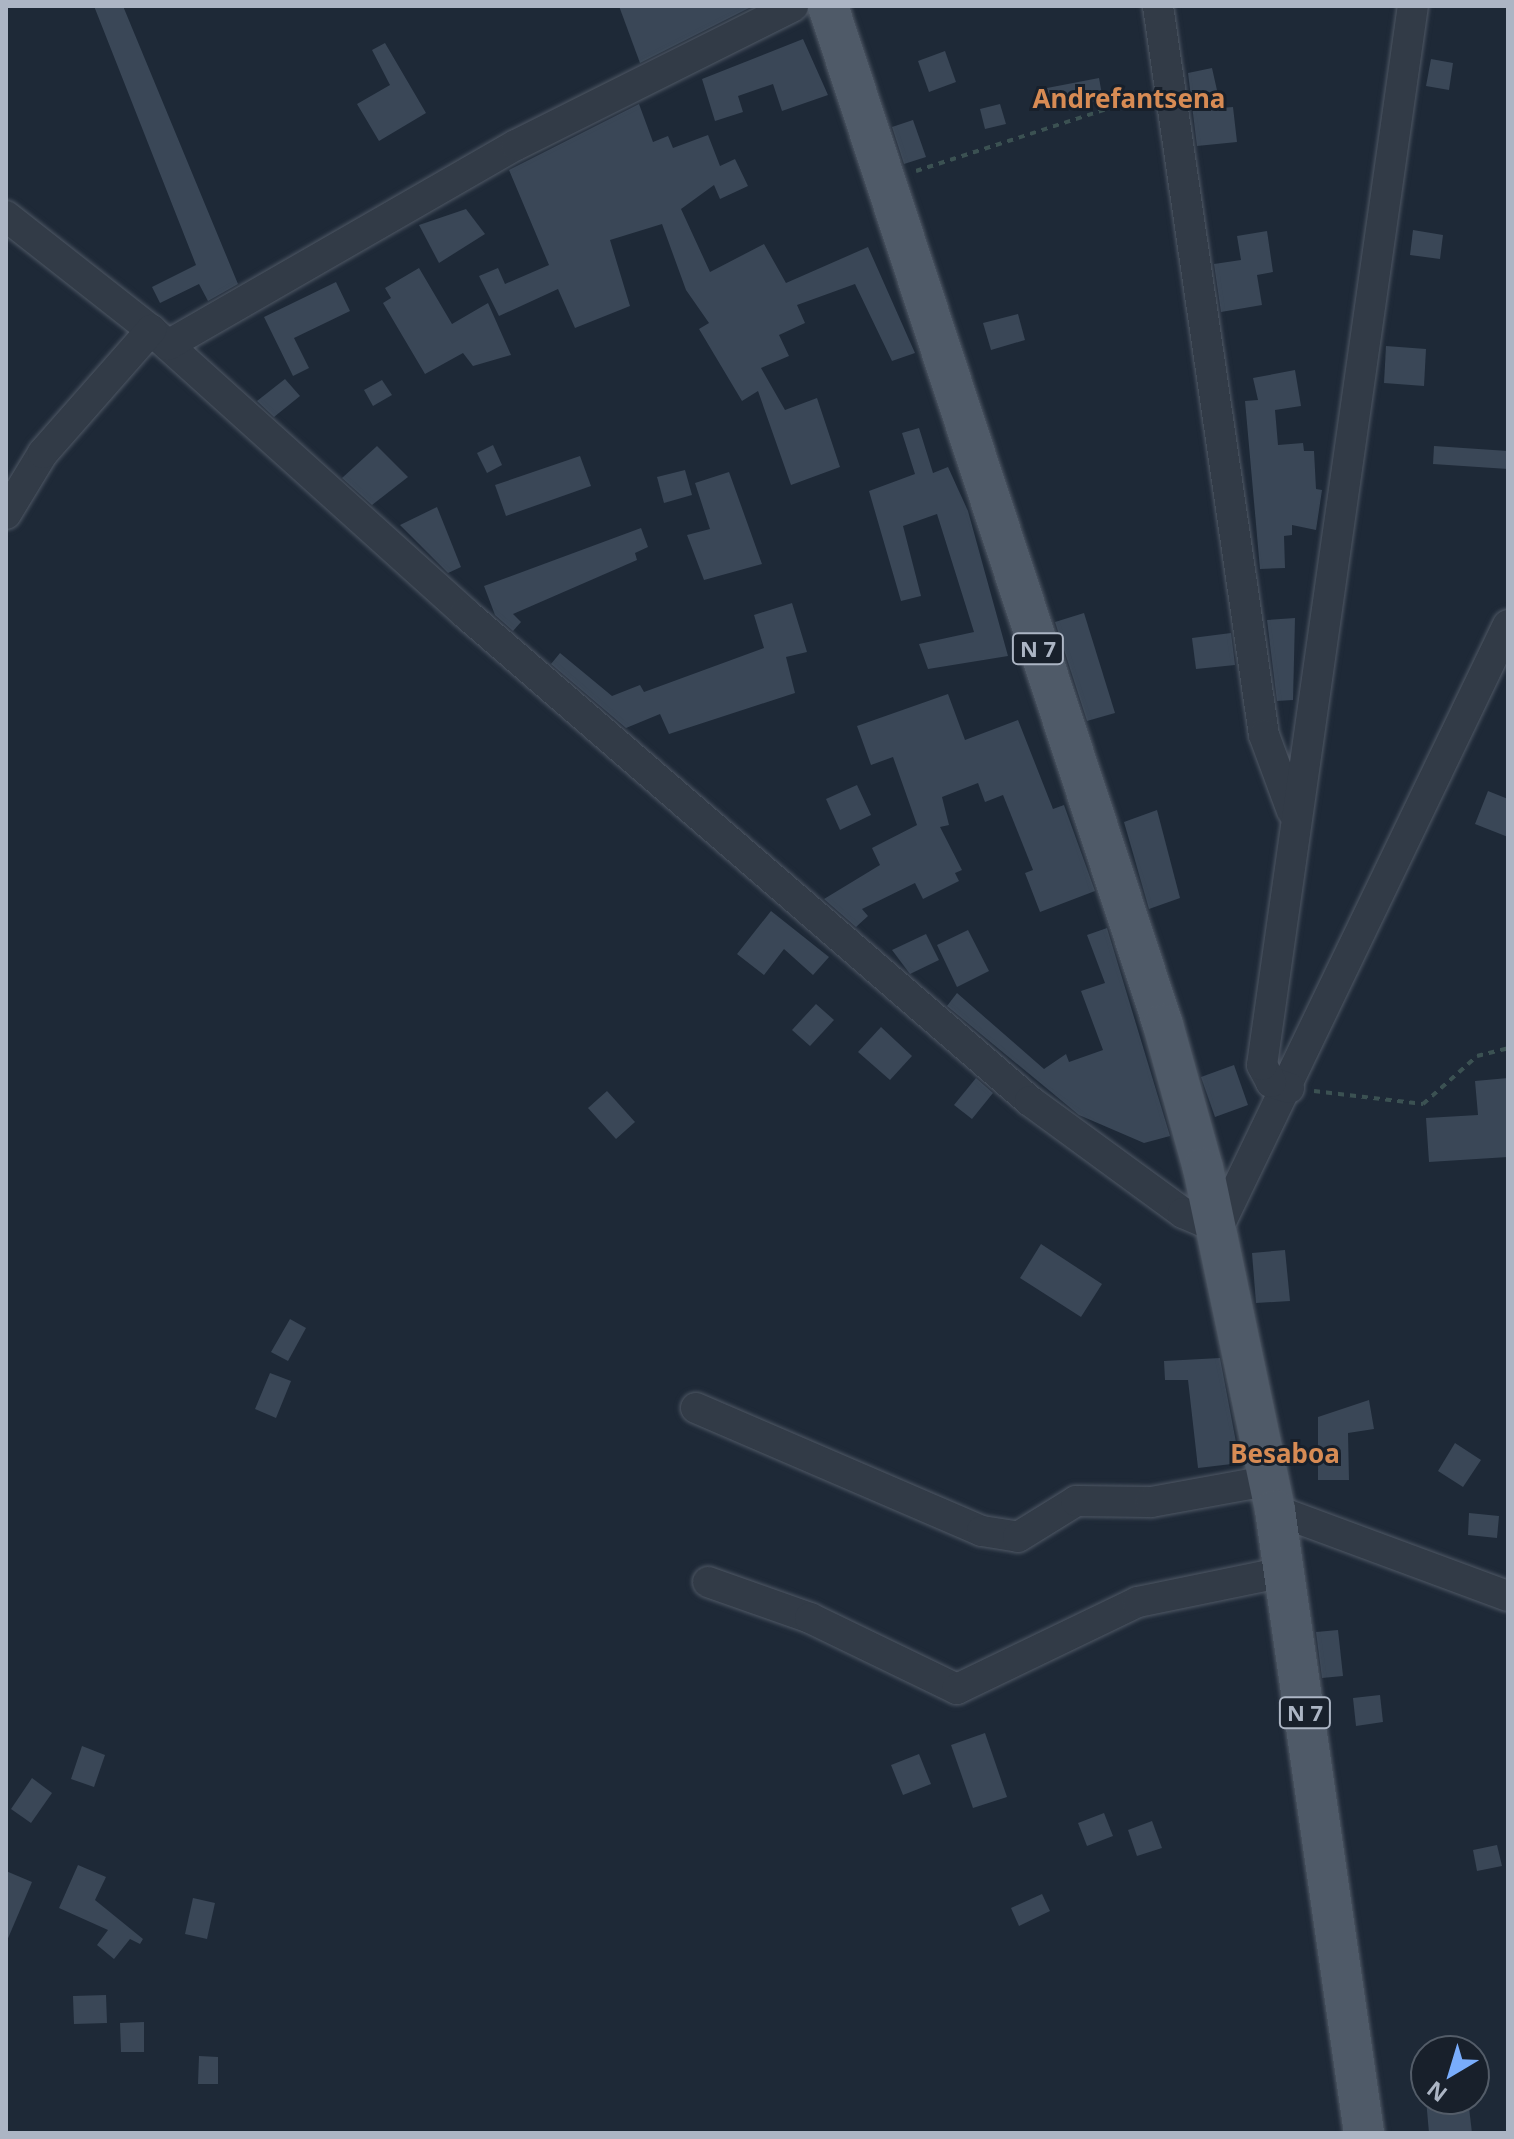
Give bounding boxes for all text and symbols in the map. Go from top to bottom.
district label: Andrefantsena [1033,83,1225,115]
road number: N 7 [1010,631,1066,667]
district label: Besaboa [1230,1438,1340,1470]
road number: N 7 [1277,1695,1333,1731]
north arrow [1410,2035,1490,2115]
text: N [1420,2075,1453,2110]

